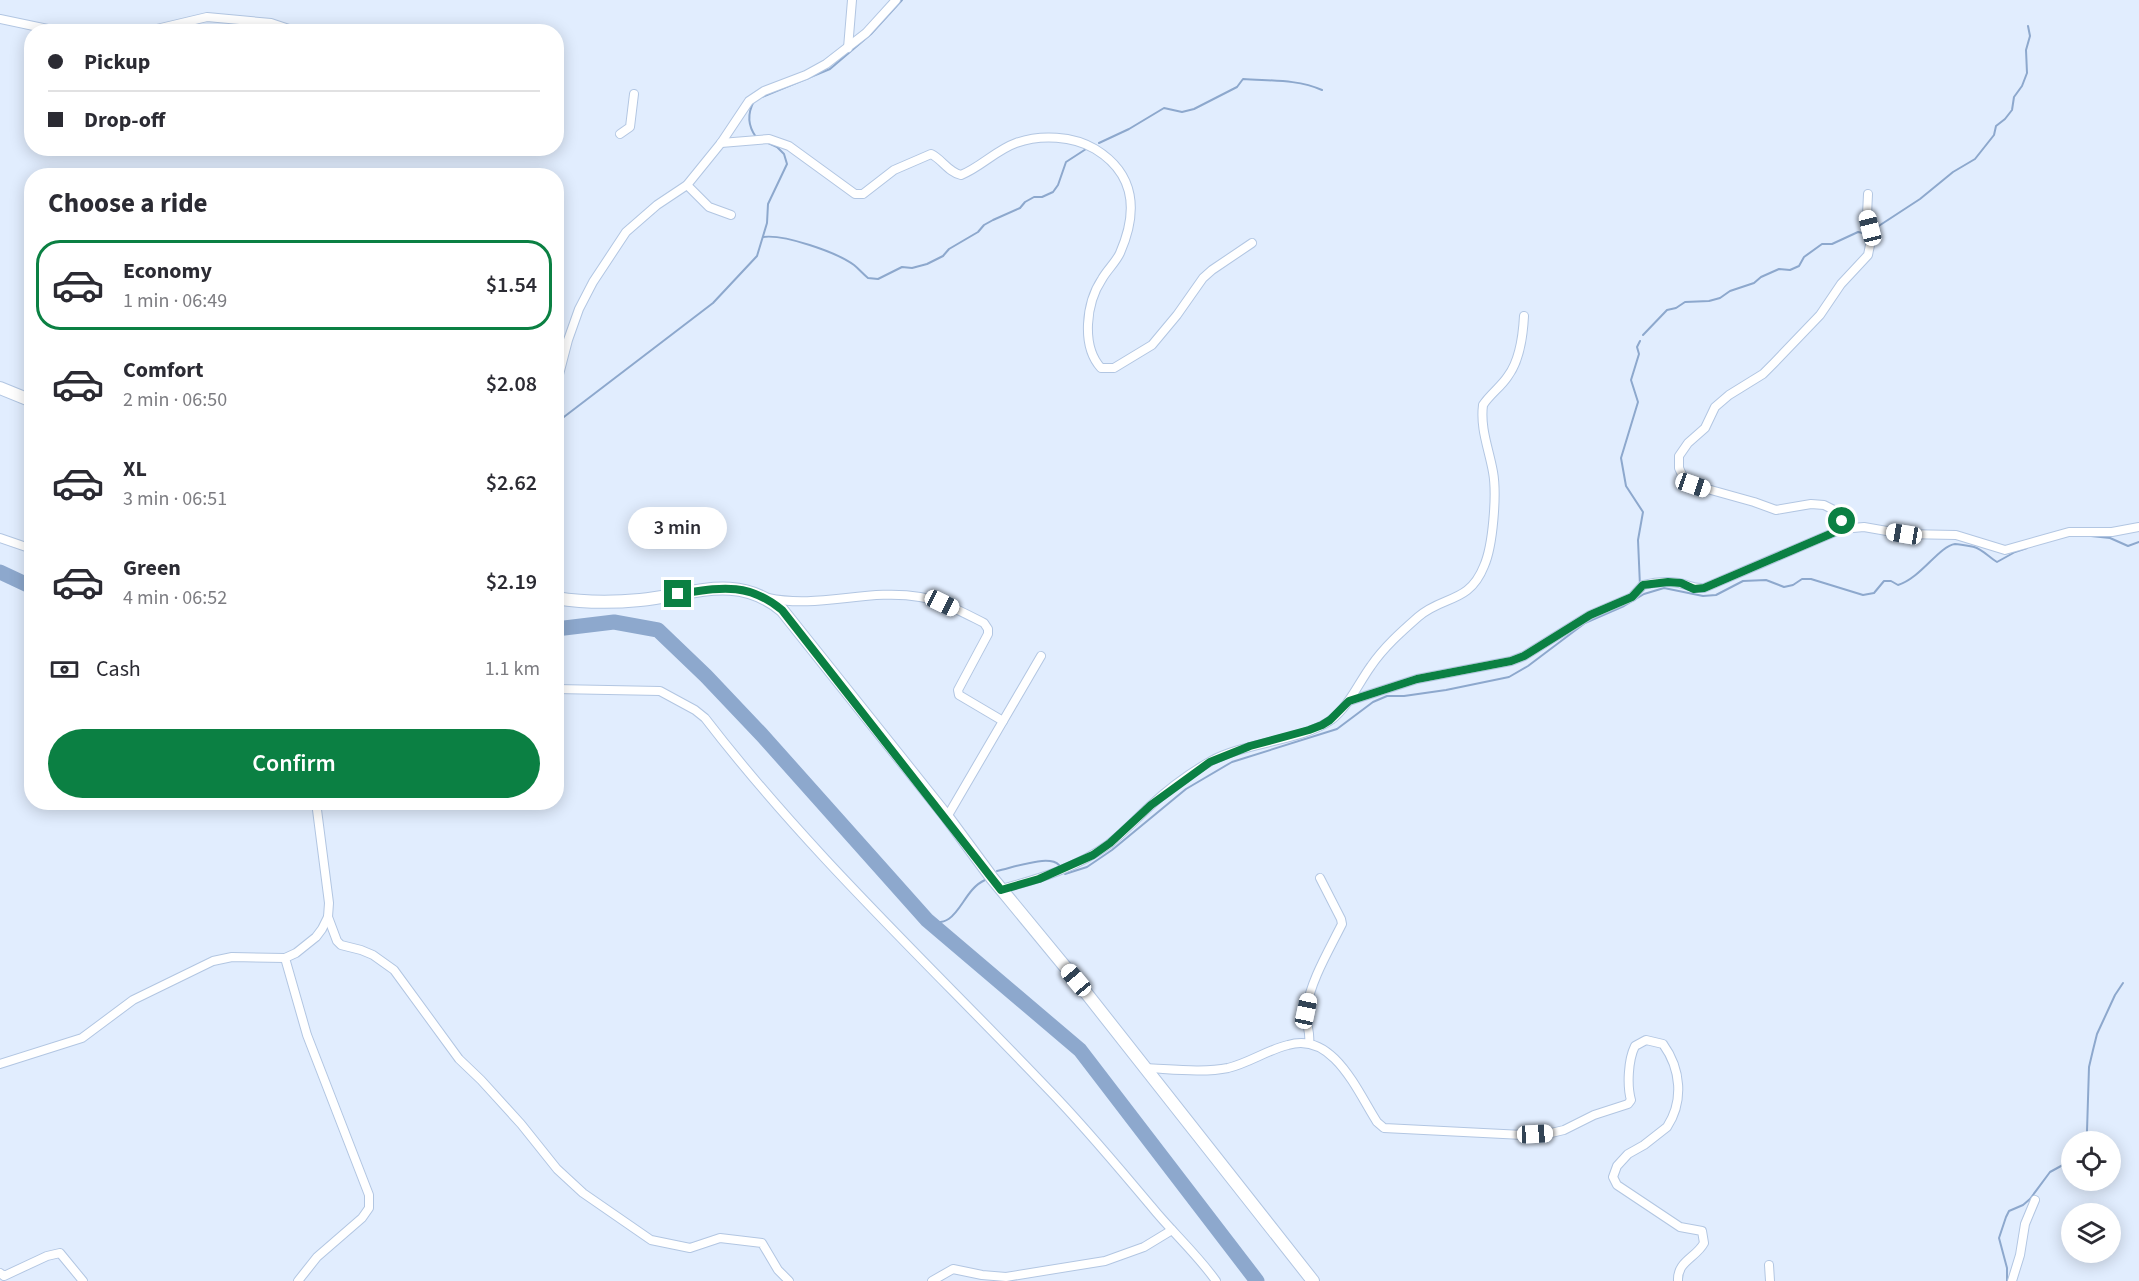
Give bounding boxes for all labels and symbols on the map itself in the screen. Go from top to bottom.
car [1857,208,1883,248]
car [1673,471,1713,499]
callout: 3 min [628,507,728,549]
route start [1828,507,1855,534]
car [1885,522,1923,546]
route end [664,580,691,607]
car [922,587,962,619]
car [1058,960,1094,1000]
car [1293,992,1319,1030]
car [1517,1124,1553,1144]

